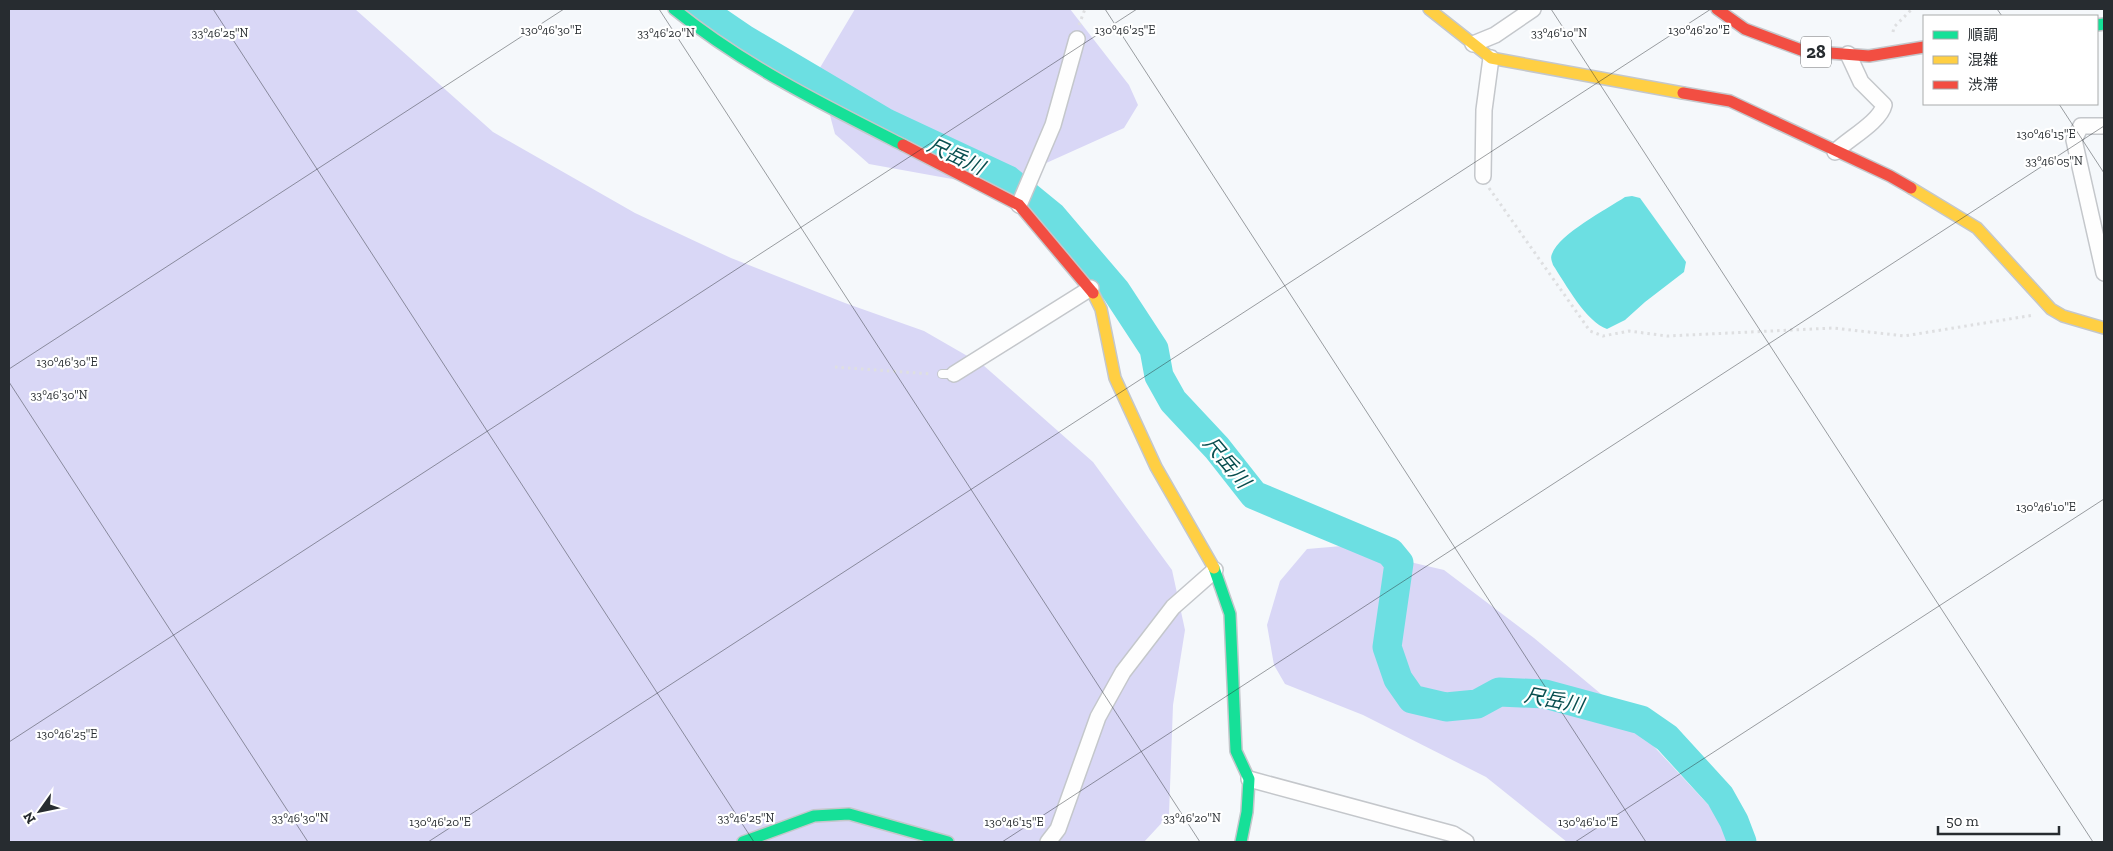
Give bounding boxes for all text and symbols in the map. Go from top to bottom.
legend [1923,15,2098,105]
text: 130°46'30"E [520,23,582,37]
text: 130°46'25"E [1095,23,1155,37]
text: 130°46'20"E [1668,23,1730,37]
text: 33°46'25"N [192,26,249,40]
text: 33°46'20"N [637,26,695,40]
text: 33°46'10"N [1531,26,1587,40]
text: 順調 [1968,26,1998,44]
road number: 28 [1801,36,1831,68]
text: 混雑 [1968,51,1998,69]
text: 渋滞 [1968,76,1998,94]
text: 130°46'15"E [2016,127,2076,141]
water label: 尺岳川 [924,132,990,180]
text: 33°46'05"N [2025,154,2083,168]
text: 130°46'30"E [36,355,98,369]
text: 33°46'30"N [30,388,88,402]
water label: 尺岳川 [1199,431,1257,494]
text: 130°46'10"E [2016,500,2076,514]
water label: 尺岳川 [1522,682,1588,718]
text: 130°46'25"E [37,727,97,741]
north arrow [15,786,65,836]
scale bar [1938,804,2059,836]
text: N [19,808,40,827]
text: 33°46'30"N [271,811,329,825]
text: 33°46'25"N [718,811,775,825]
text: 33°46'20"N [1163,811,1221,825]
text: 50 m [1946,812,1979,830]
text: 130°46'20"E [409,815,471,829]
text: 130°46'15"E [984,815,1044,829]
text: 130°46'10"E [1558,815,1618,829]

